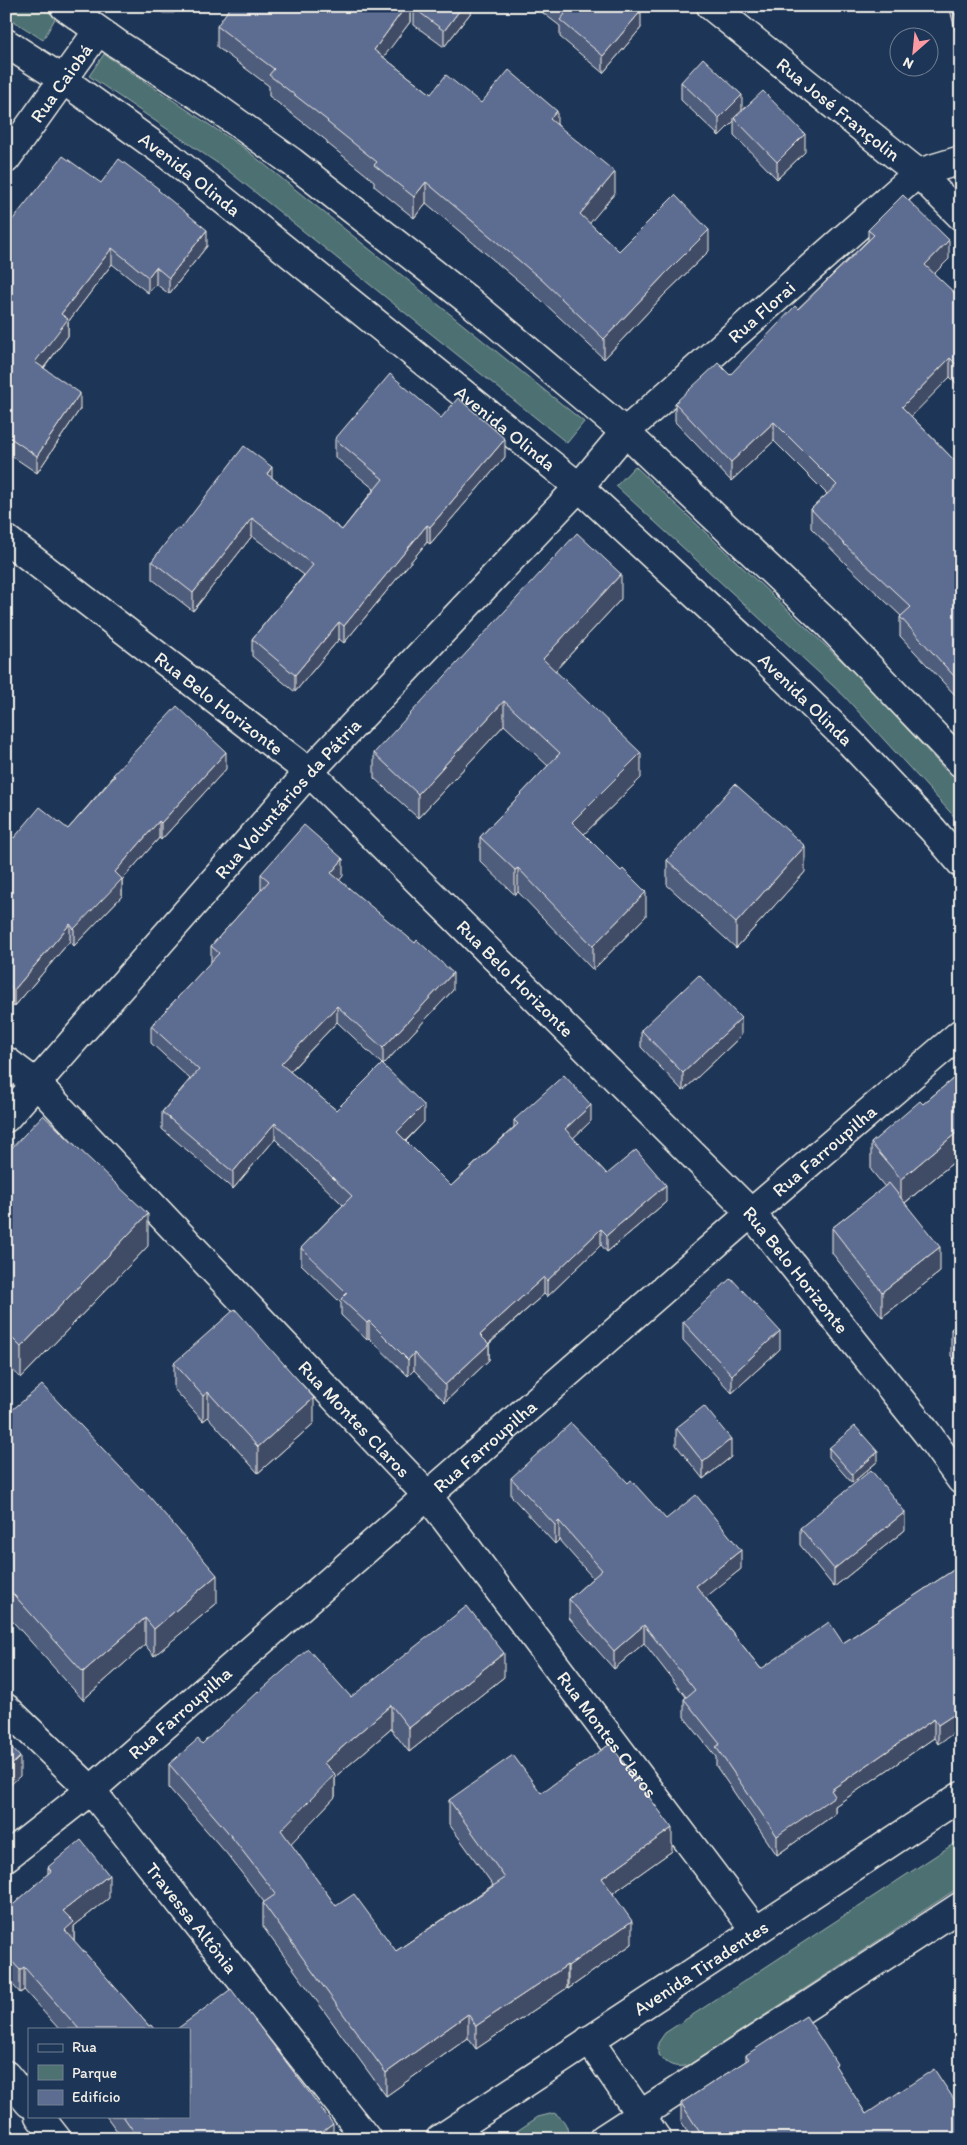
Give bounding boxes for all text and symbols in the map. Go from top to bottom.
north arrow [890,28,940,78]
street label: Rua Caiobá [25,39,97,127]
street label: Rua José Françolin [772,52,905,166]
text: N [900,53,916,73]
street label: Avenida Olinda [135,127,246,221]
street label: Rua Florai [723,276,800,348]
street label: Avenida Olinda [450,380,561,475]
street label: Rua Belo Horizonte [150,646,288,760]
street label: Avenida Olinda [754,648,858,750]
street label: Rua Voluntários da Pátria [209,713,366,883]
street label: Rua Belo Horizonte [452,915,579,1041]
street label: Rua Farroupilha [767,1099,881,1202]
street label: Rua Belo Horizonte [739,1201,854,1338]
street label: Rua Montes Claros [294,1355,416,1482]
street label: Rua Farroupilha [428,1394,541,1497]
street label: Rua Farroupilha [123,1661,236,1764]
street label: Rua Montes Claros [552,1666,663,1802]
street label: Travessa Altônia [141,1858,243,1978]
street label: Avenida Tiradentes [629,1915,772,2020]
legend [28,2028,190,2118]
text: Rua [72,2038,97,2056]
text: Parque [72,2064,117,2082]
text: Edifício [72,2088,120,2106]

